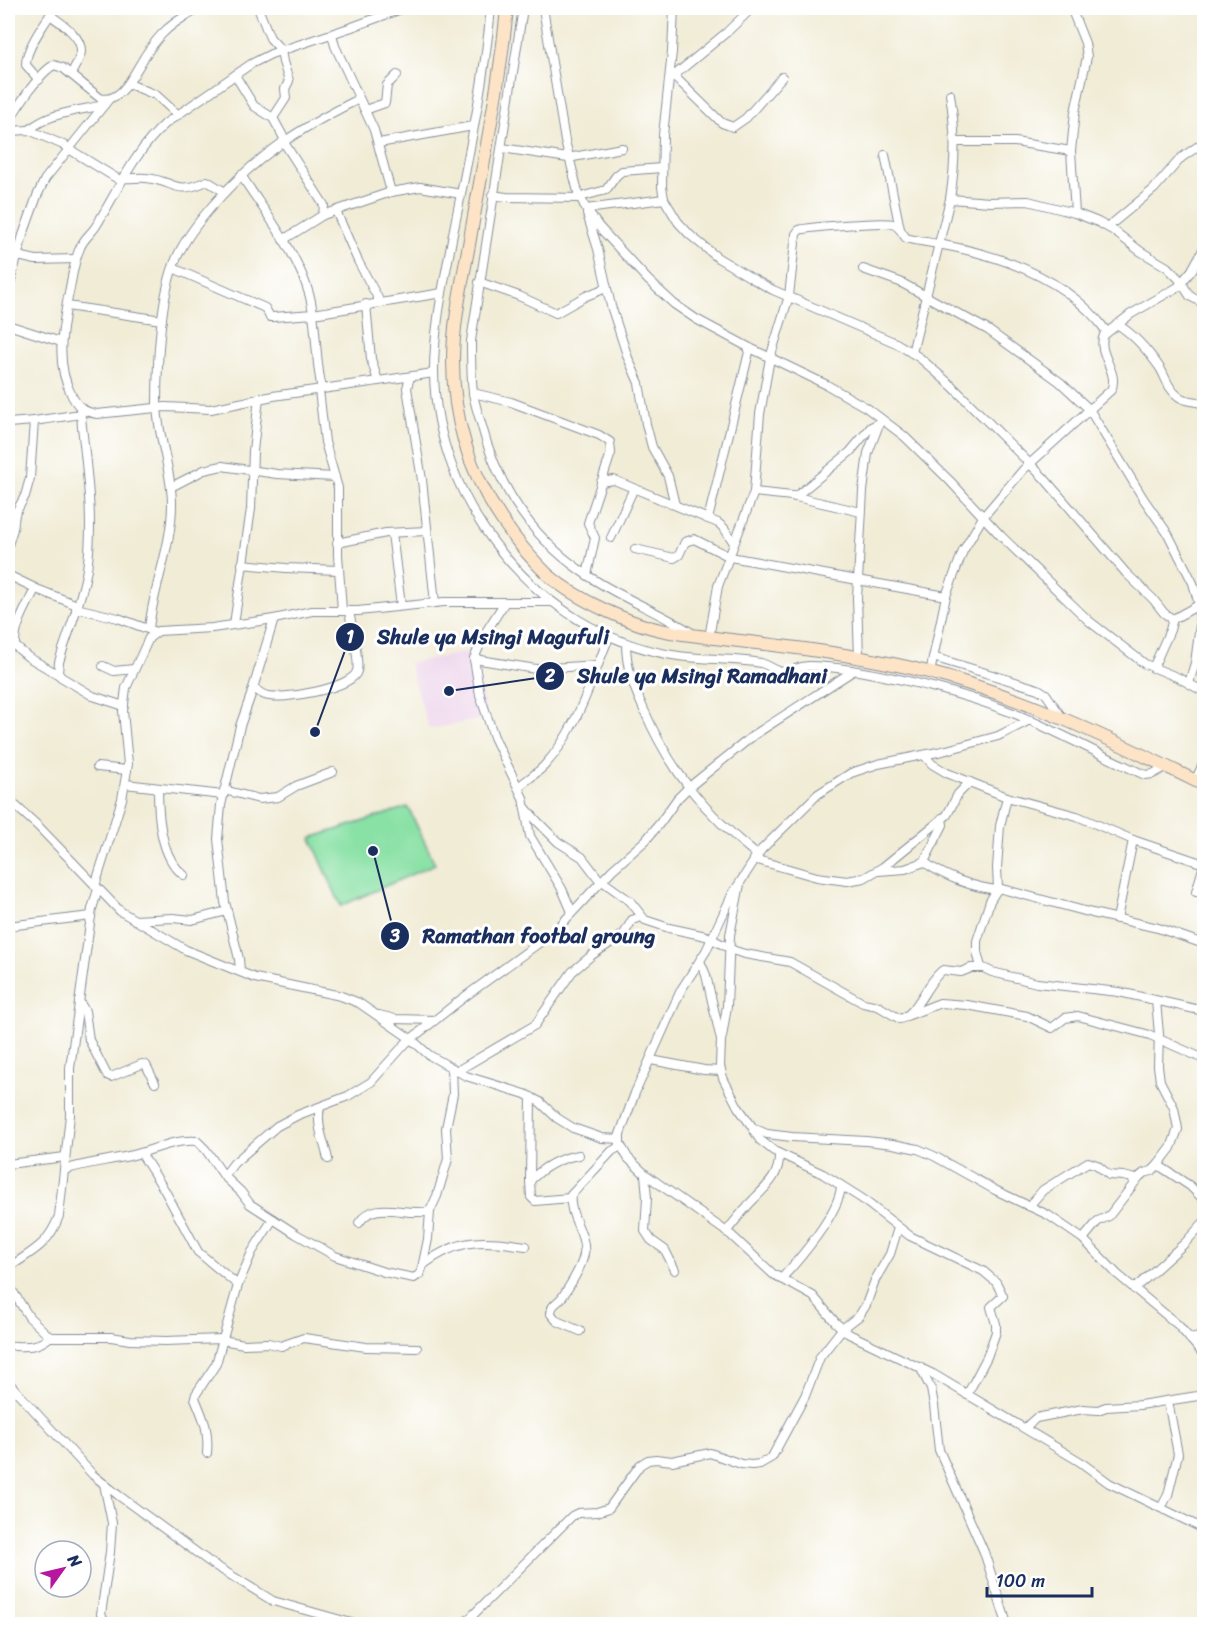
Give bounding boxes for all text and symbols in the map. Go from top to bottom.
callout: Shule ya Msingi Magufuli [335,617,621,656]
text: Shule ya Msingi Magufuli [376,618,610,656]
text: 1 [346,621,354,653]
callout: Shule ya Msingi Ramadhani [535,657,839,696]
text: Shule ya Msingi Ramadhani [576,657,828,695]
text: 2 [544,660,556,692]
callout: Ramathan footbal groung [380,917,667,956]
text: Ramathan footbal groung [422,917,656,955]
text: 3 [389,920,400,952]
north arrow [33,1539,93,1599]
text: N [59,1547,91,1574]
scale bar [987,1560,1092,1598]
text: 100 m [996,1565,1045,1597]

